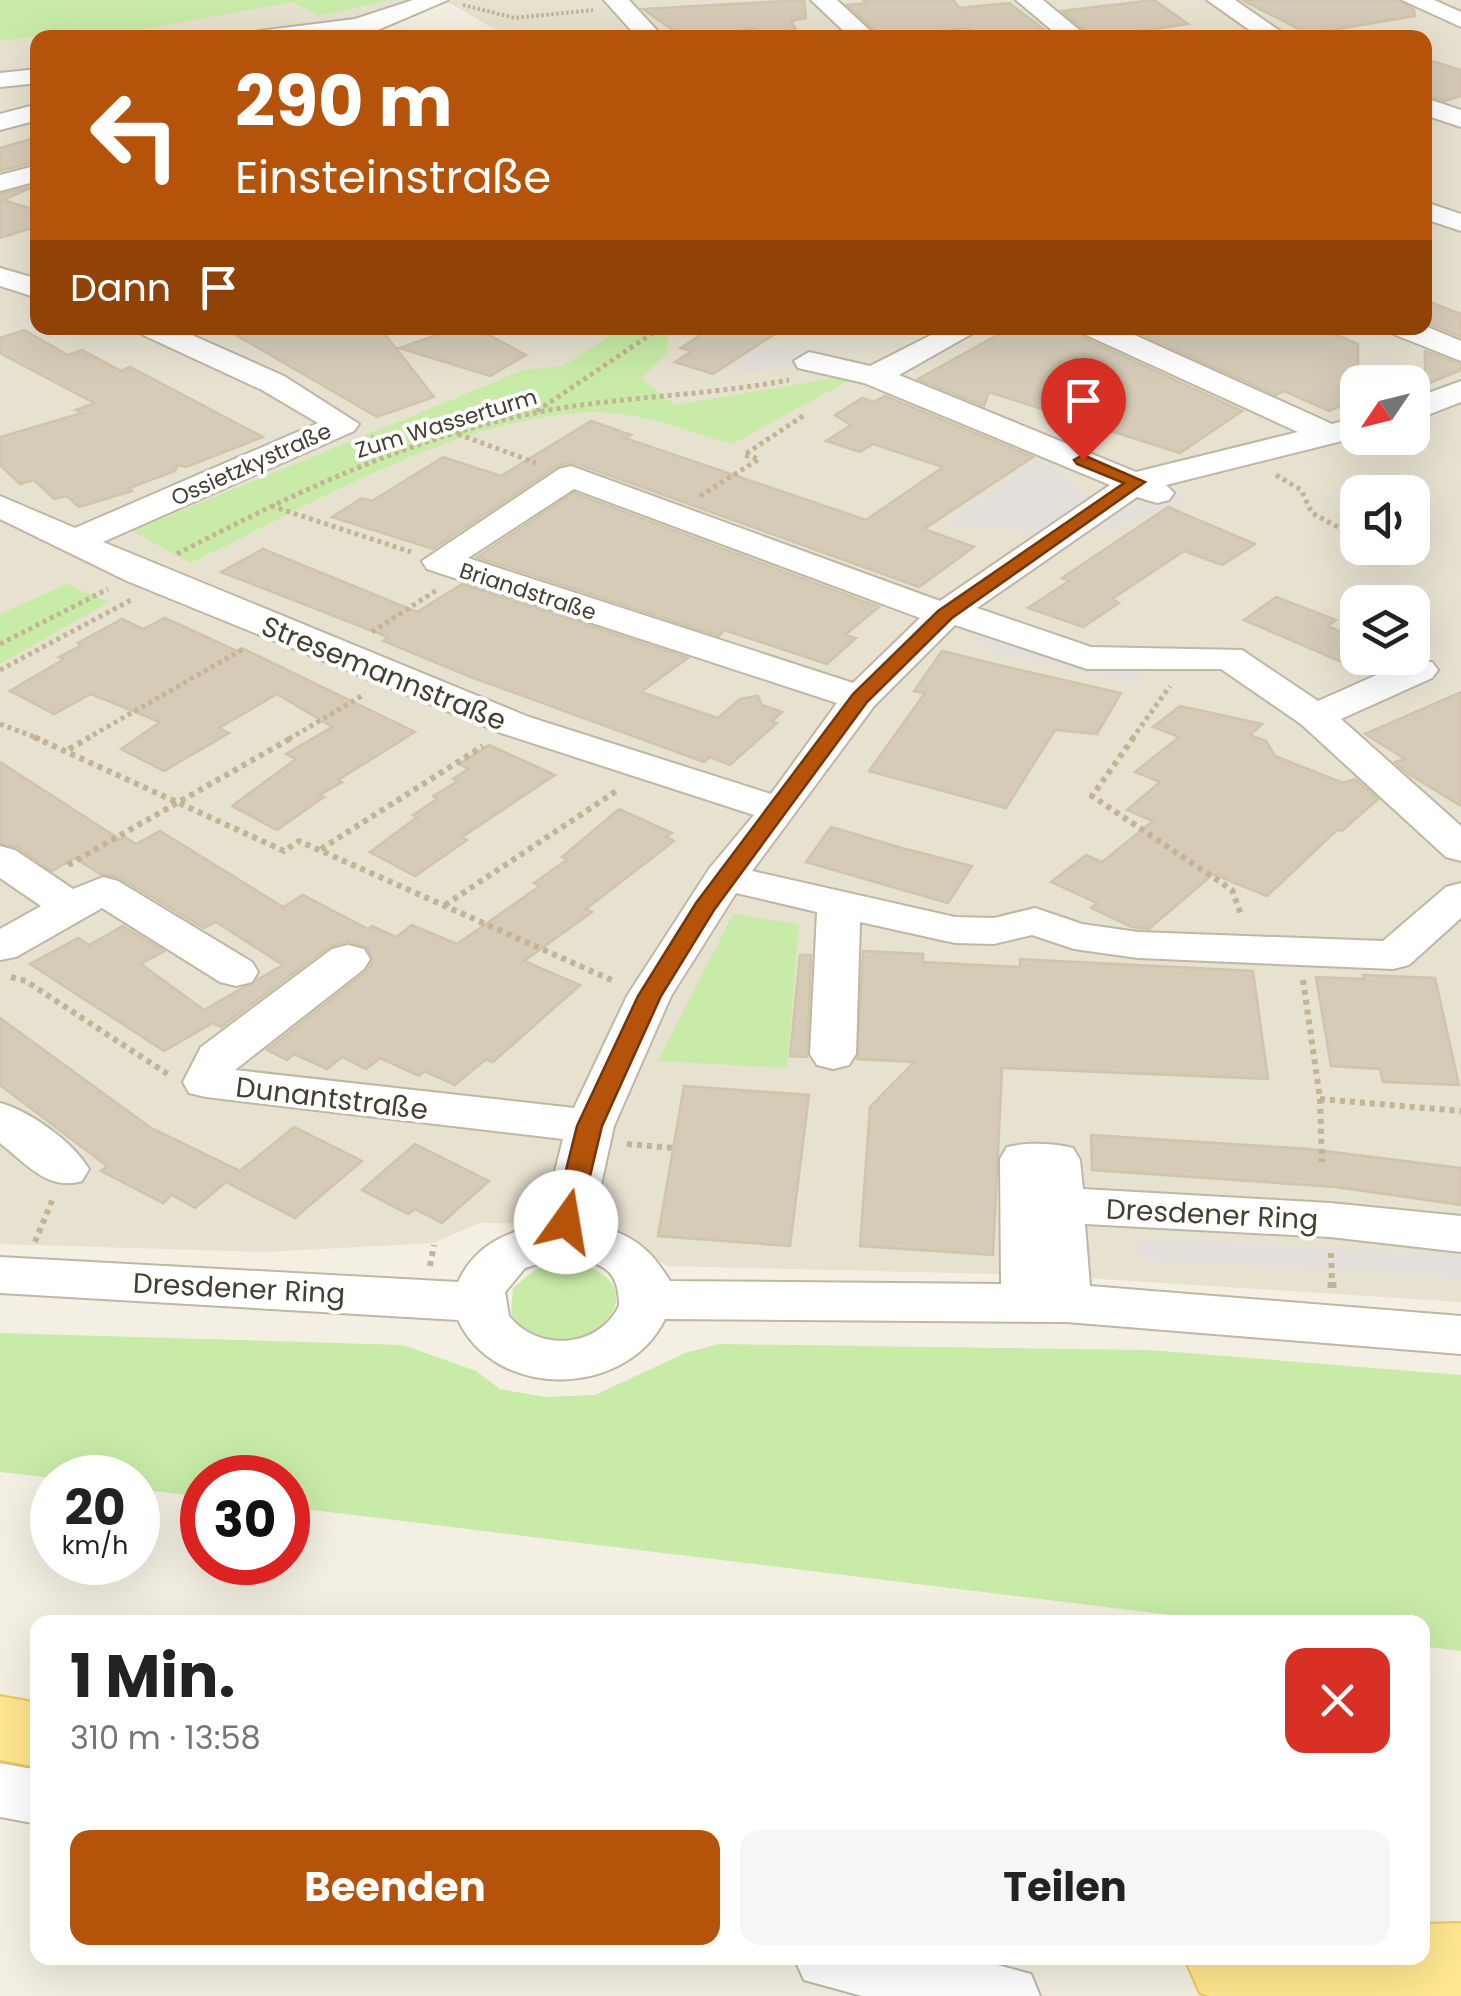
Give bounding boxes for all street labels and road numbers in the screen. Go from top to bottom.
street label: Zum Wasserturm [351,381,541,466]
street label: Ossietzkystraße [166,415,336,514]
street label: Briandstraße [455,555,600,628]
street label: Stresemannstraße [256,607,512,740]
street label: Dunantstraße [234,1067,430,1130]
street label: Dresdener Ring [1105,1189,1319,1240]
street label: Dresdener Ring [132,1263,346,1314]

